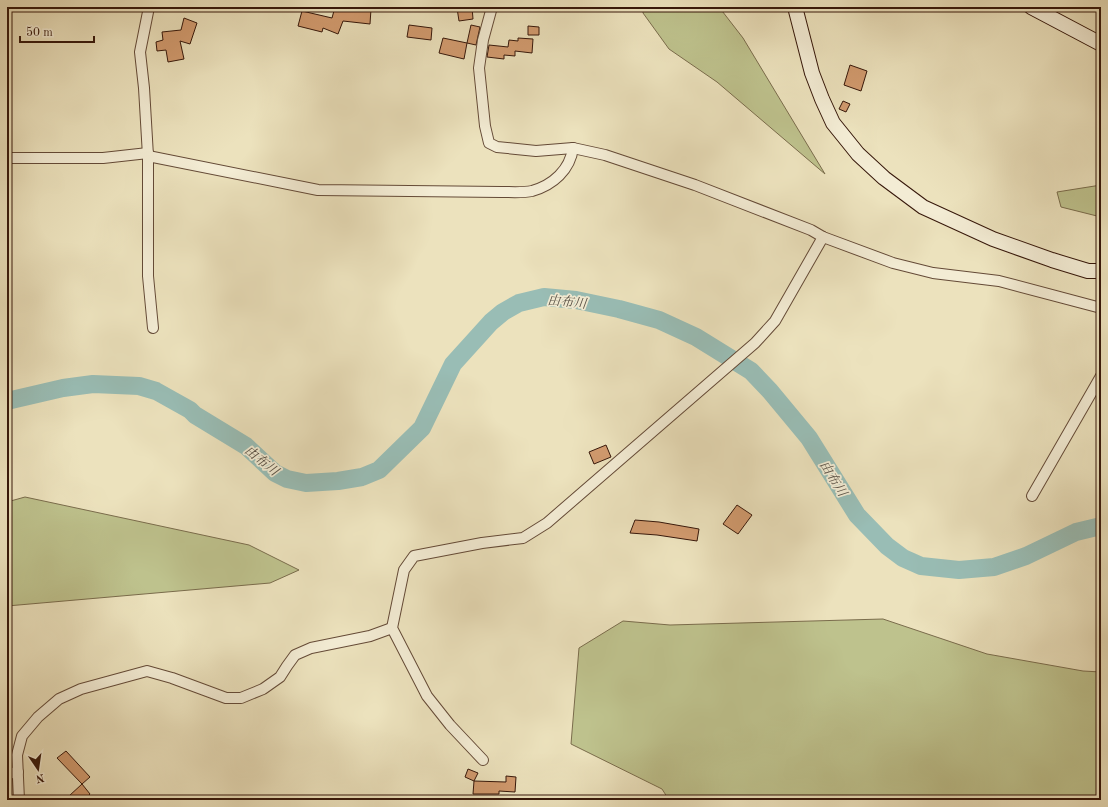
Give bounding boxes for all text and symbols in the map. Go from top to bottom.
scale bar [20,18,94,44]
text: 50 m [26,26,53,39]
water label: 由布川 [547,293,589,311]
water label: 由布川 [242,443,282,480]
water label: 由布川 [817,458,850,500]
north arrow [18,749,58,789]
text: N [34,771,45,784]

